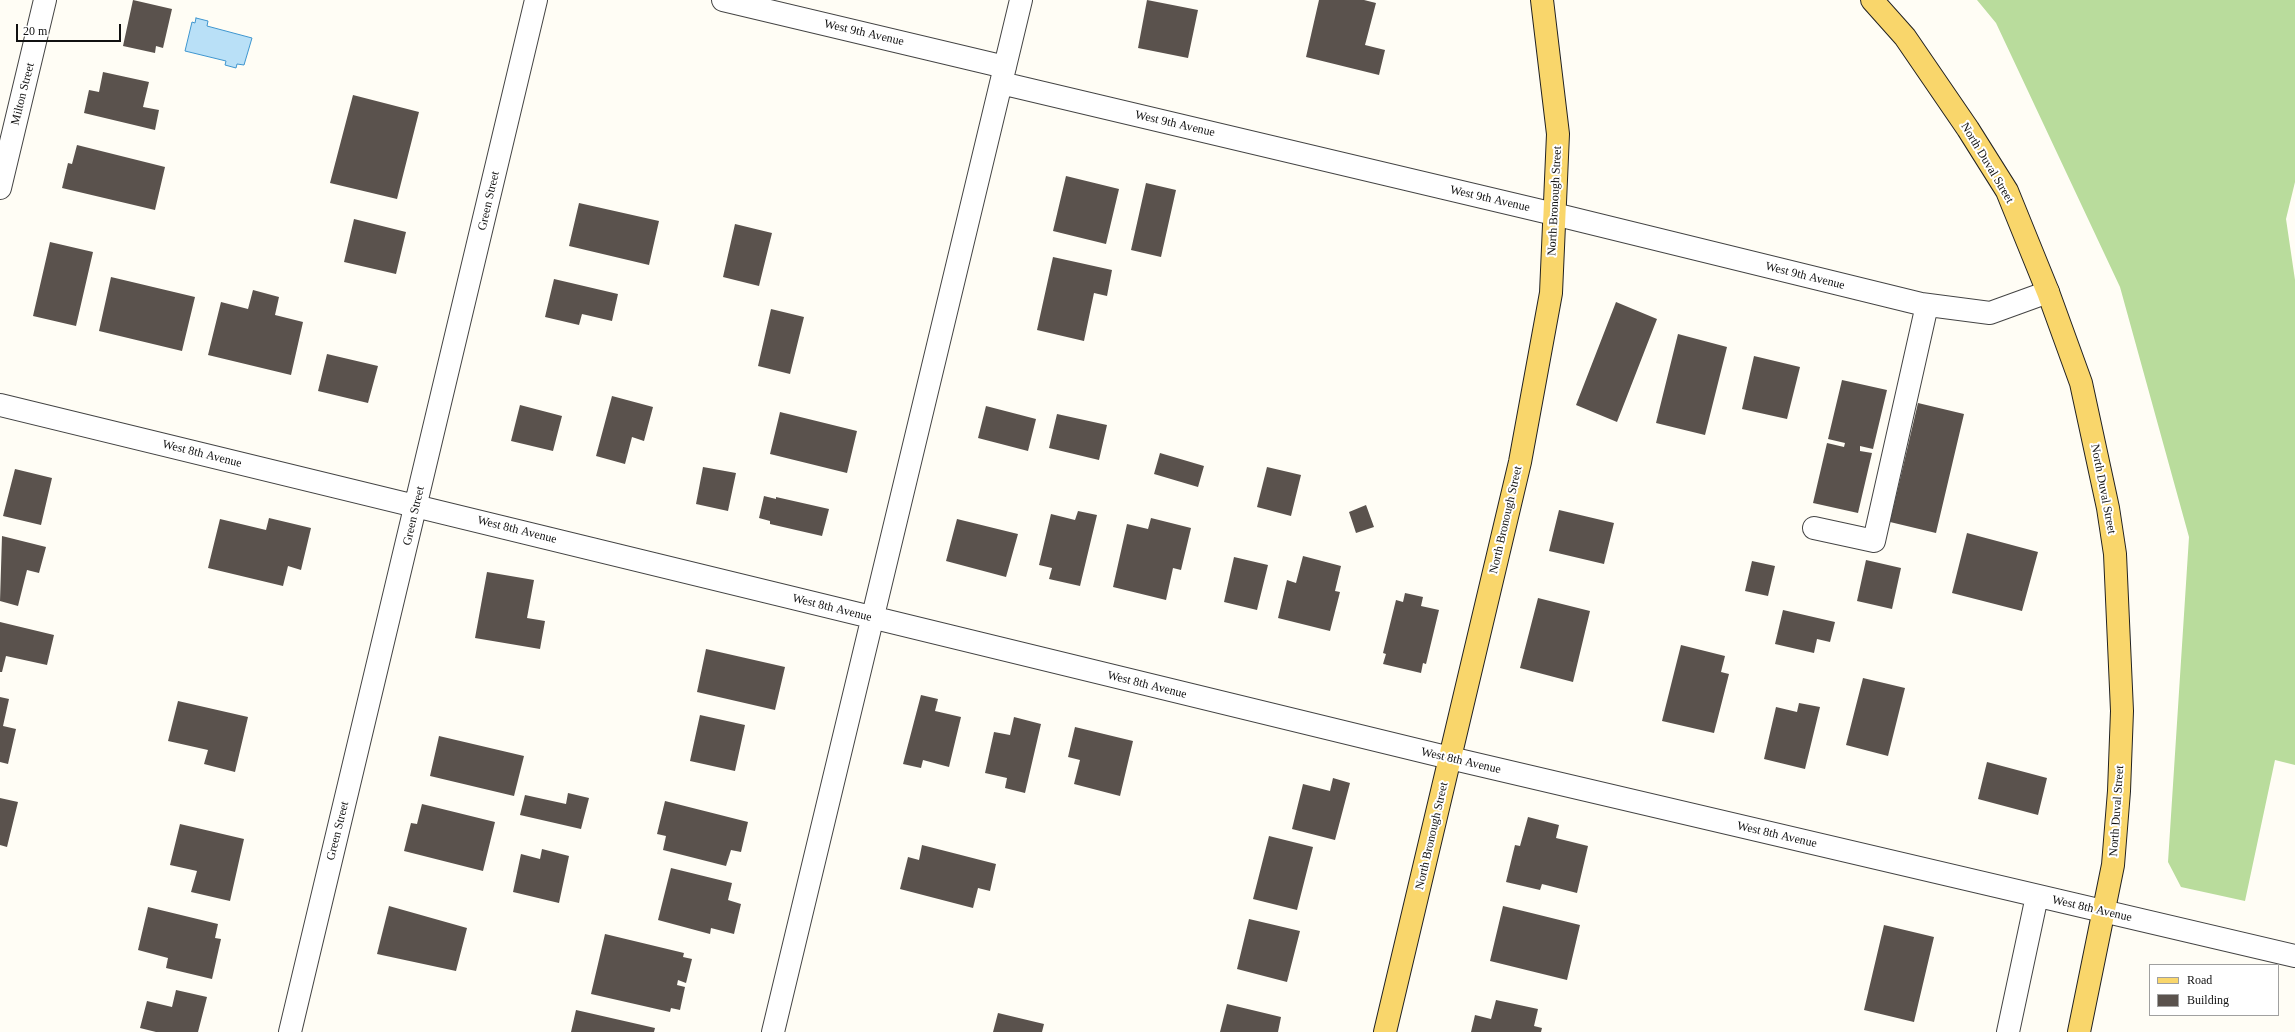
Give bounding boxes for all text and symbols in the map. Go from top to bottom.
scale bar [18,16,123,42]
street label: West 9th Avenue [823,17,905,49]
text: 20 m [23,24,47,38]
street label: Milton Street [8,61,38,127]
street label: West 9th Avenue [1134,108,1216,140]
street label: North Duval Street [1957,120,2017,206]
street label: North Bronough Street [1545,146,1565,256]
street label: Green Street [475,170,503,232]
street label: West 9th Avenue [1449,183,1531,215]
street label: West 9th Avenue [1764,259,1846,293]
street label: West 8th Avenue [161,437,243,471]
street label: North Duval Street [2087,443,2119,535]
street label: North Bronough Street [1487,465,1525,575]
street label: Green Street [400,485,428,547]
street label: West 8th Avenue [476,513,558,547]
street label: West 8th Avenue [791,591,873,625]
street label: West 8th Avenue [1106,668,1188,702]
street label: West 8th Avenue [1420,745,1502,777]
street label: North Duval Street [2107,765,2127,857]
street label: North Bronough Street [1413,781,1451,891]
street label: Green Street [324,800,352,862]
street label: West 8th Avenue [1736,819,1818,851]
street label: West 8th Avenue [2051,893,2133,925]
legend [2149,964,2279,1016]
text: Road [2187,973,2212,987]
text: Building [2187,993,2229,1007]

